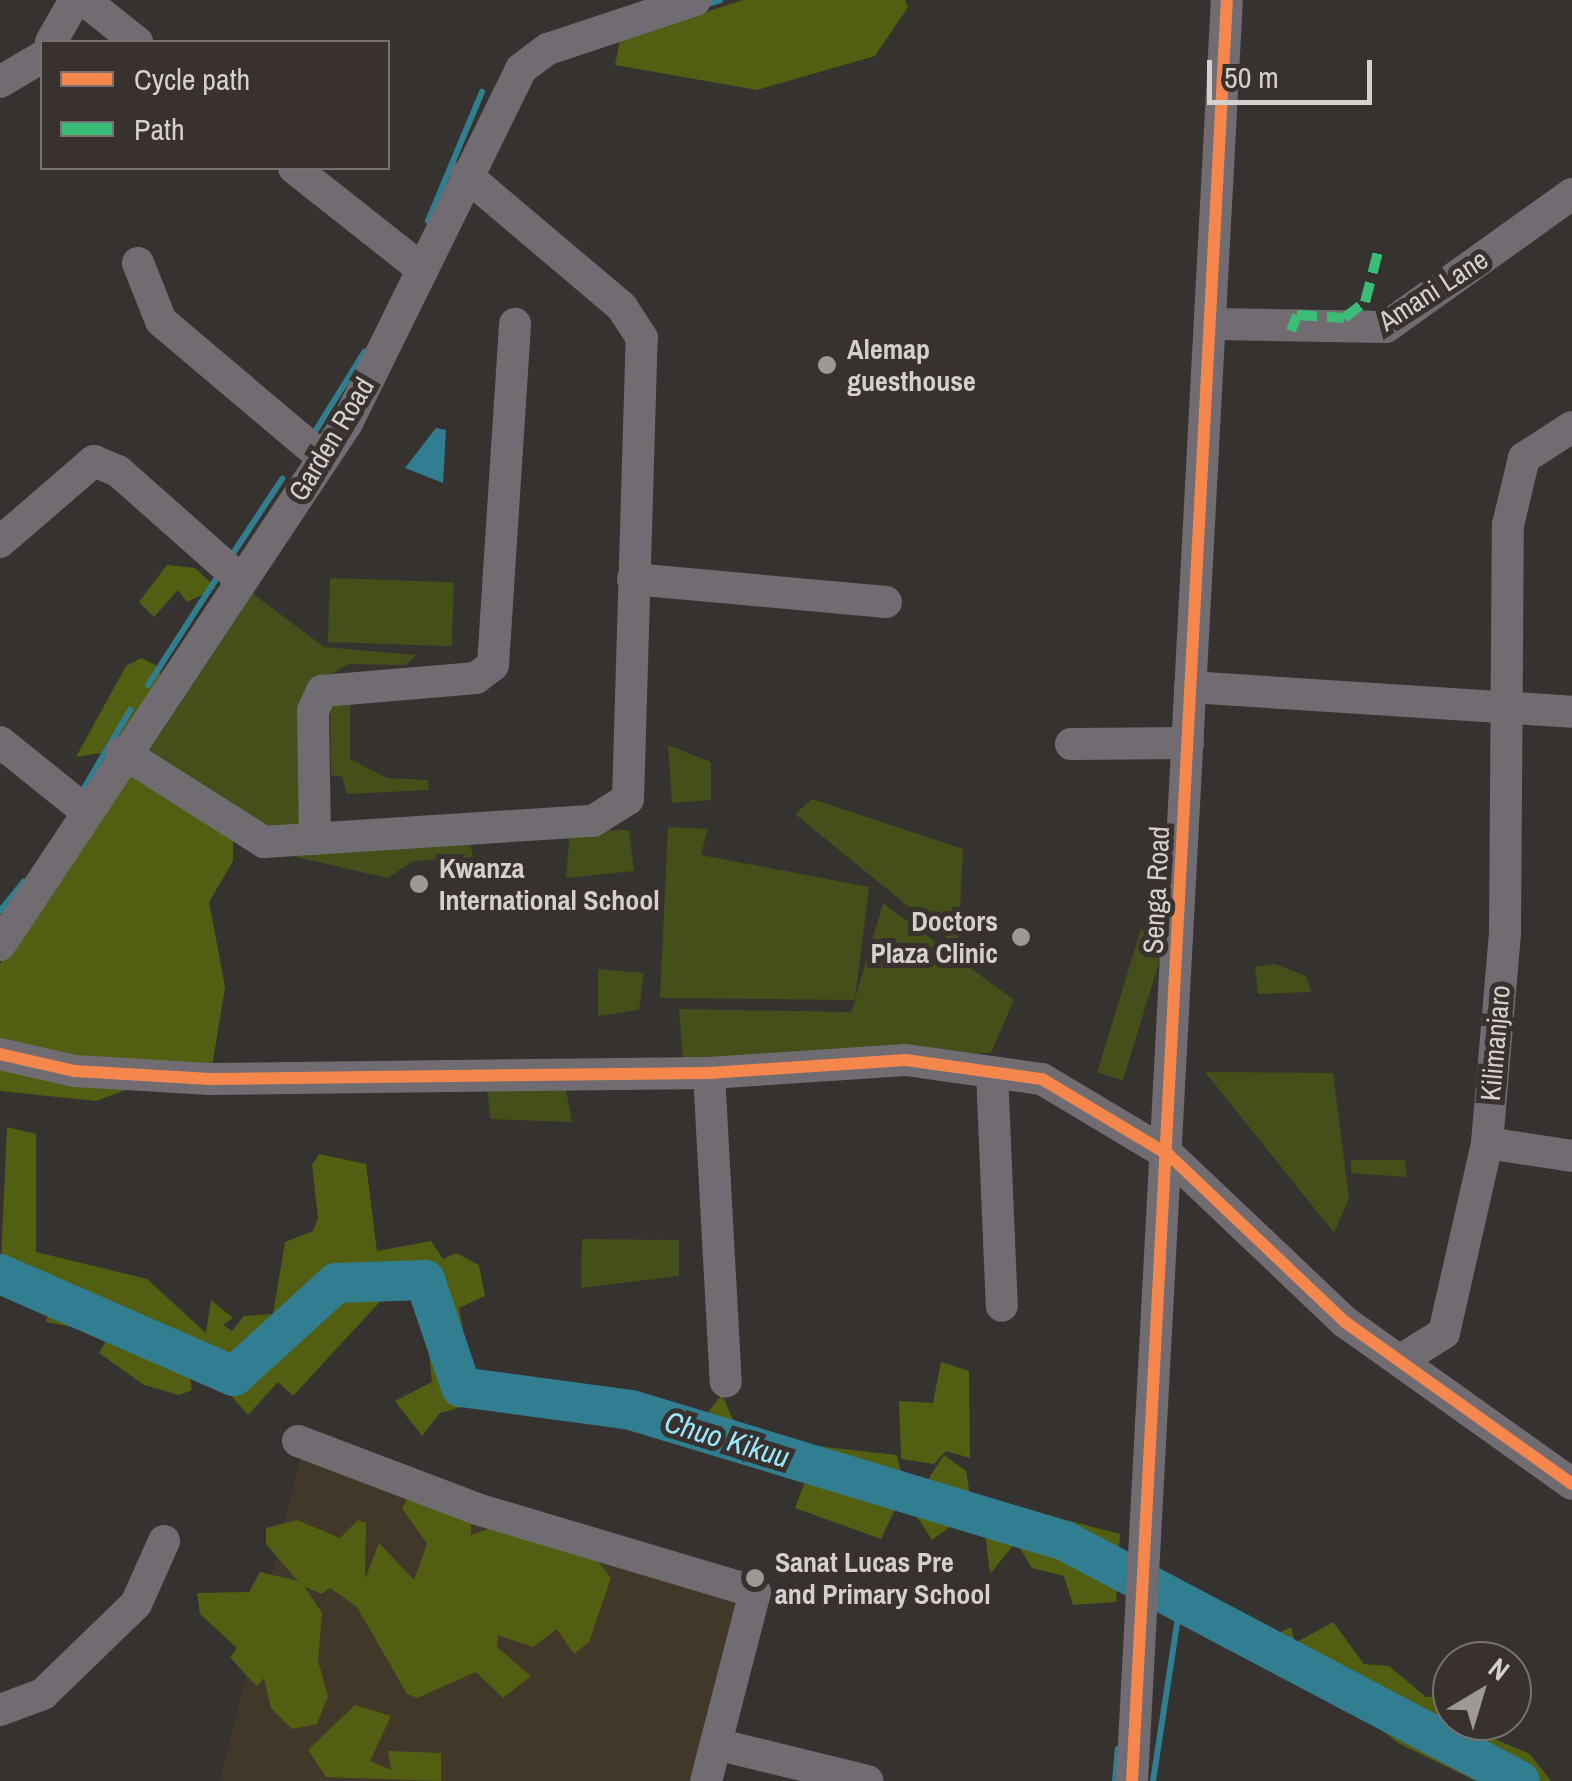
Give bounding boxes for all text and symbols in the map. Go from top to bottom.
legend [40,40,390,170]
scale bar [1212,40,1377,102]
text: 50 m [1224,57,1279,97]
text: Cycle path [134,59,250,99]
text: Path [134,109,185,149]
street label: Amani Lane [1372,242,1494,338]
place label: Alemap guesthouse [847,332,976,398]
marker: Alemap guesthouse [816,354,838,376]
street label: Garden Road [281,371,381,507]
street label: Senga Road [1136,825,1176,955]
place label: Kwanza International School [439,851,660,917]
marker: Kwanza International School [408,873,430,895]
place label: Doctors Plaza Clinic [870,904,998,970]
marker: Doctors Plaza Clinic [1008,924,1034,950]
street label: Kilimanjaro [1473,984,1517,1102]
water label: Chuo Kikuu [660,1403,794,1475]
place label: Sanat Lucas Pre and Primary School [775,1545,991,1611]
marker: Sanat Lucas Pre and Primary School [744,1567,766,1589]
north arrow [1432,1641,1532,1741]
text: N [1481,1649,1517,1689]

